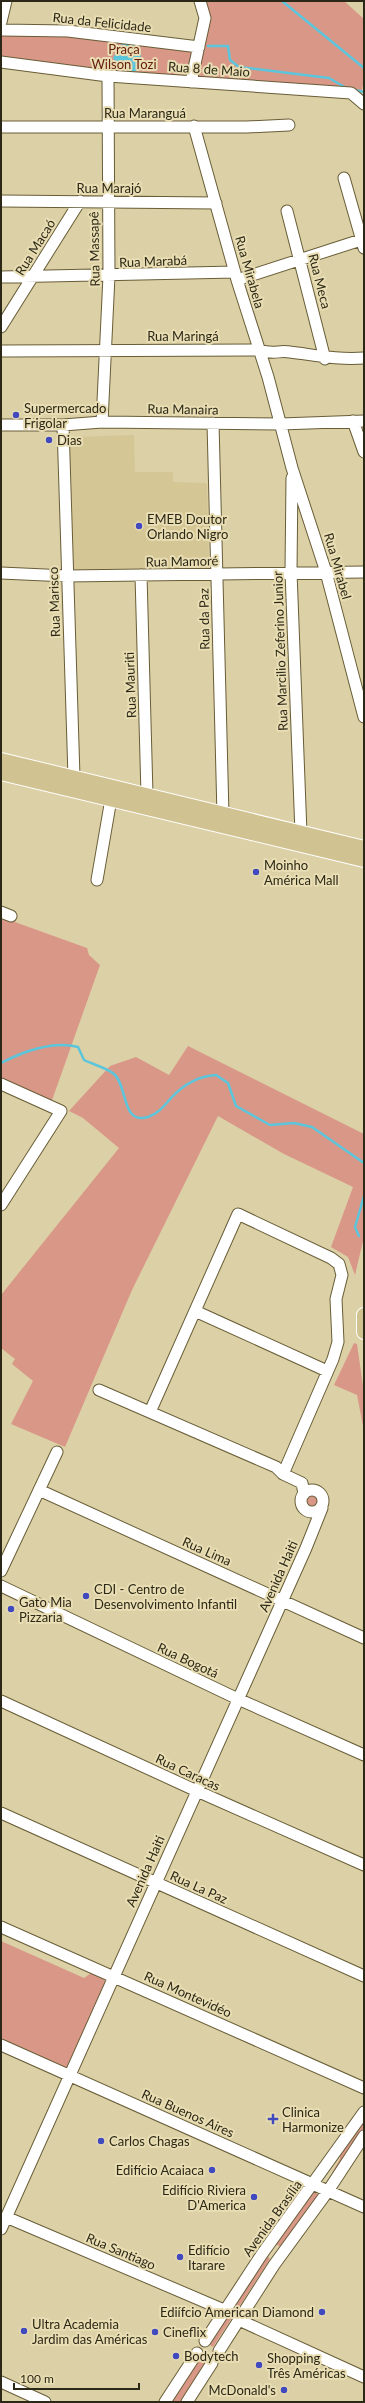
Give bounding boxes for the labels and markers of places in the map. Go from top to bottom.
place label: Supermercado Frigolar [24,400,106,431]
marker: Supermercado Frigolar [11,410,21,420]
place label: Dias [57,432,82,448]
marker: Dias [44,435,54,445]
place label: EMEB Doutor Orlando Nigro [147,511,228,542]
marker: EMEB Doutor Orlando Nigro [134,521,144,531]
place label: Moinho América Mall [264,857,339,888]
marker: Moinho América Mall [251,867,261,877]
place label: CDI - Centro de Desenvolvimento Infantil [94,1581,237,1612]
marker: CDI - Centro de Desenvolvimento Infantil [81,1591,91,1601]
place label: Gato Mia Pizzaria [19,1594,72,1625]
marker: Gato Mia Pizzaria [6,1604,16,1614]
place label: Clinica Harmonize [282,2104,344,2135]
marker: Clinica Harmonize [267,2113,279,2125]
place label: Carlos Chagas [109,2133,190,2149]
marker: Carlos Chagas [96,2136,106,2146]
place label: Edifício Acaiaca [116,2162,204,2178]
marker: Edifício Acaiaca [207,2165,217,2175]
place label: Edifício Riviera D'America [162,2182,246,2213]
marker: Edifício Riviera D'America [249,2192,259,2202]
place label: Edifício Itarare [188,2242,230,2273]
marker: Edifício Itarare [175,2252,185,2262]
place label: Ediífcio American Diamond [160,2304,314,2320]
marker: Ediífcio American Diamond [317,2307,327,2317]
place label: Ultra Academia Jardim das Américas [32,2316,148,2347]
place label: Cineflix [163,2324,207,2340]
marker: Ultra Academia Jardim das Américas [19,2326,29,2336]
marker: Cineflix [150,2327,160,2337]
place label: Bodytech [184,2348,239,2364]
place label: Shopping Três Américas [267,2350,346,2381]
marker: Bodytech [171,2351,181,2361]
marker: Shopping Três Américas [254,2360,264,2370]
place label: McDonald's [209,2382,276,2398]
marker: McDonald's [279,2385,289,2395]

